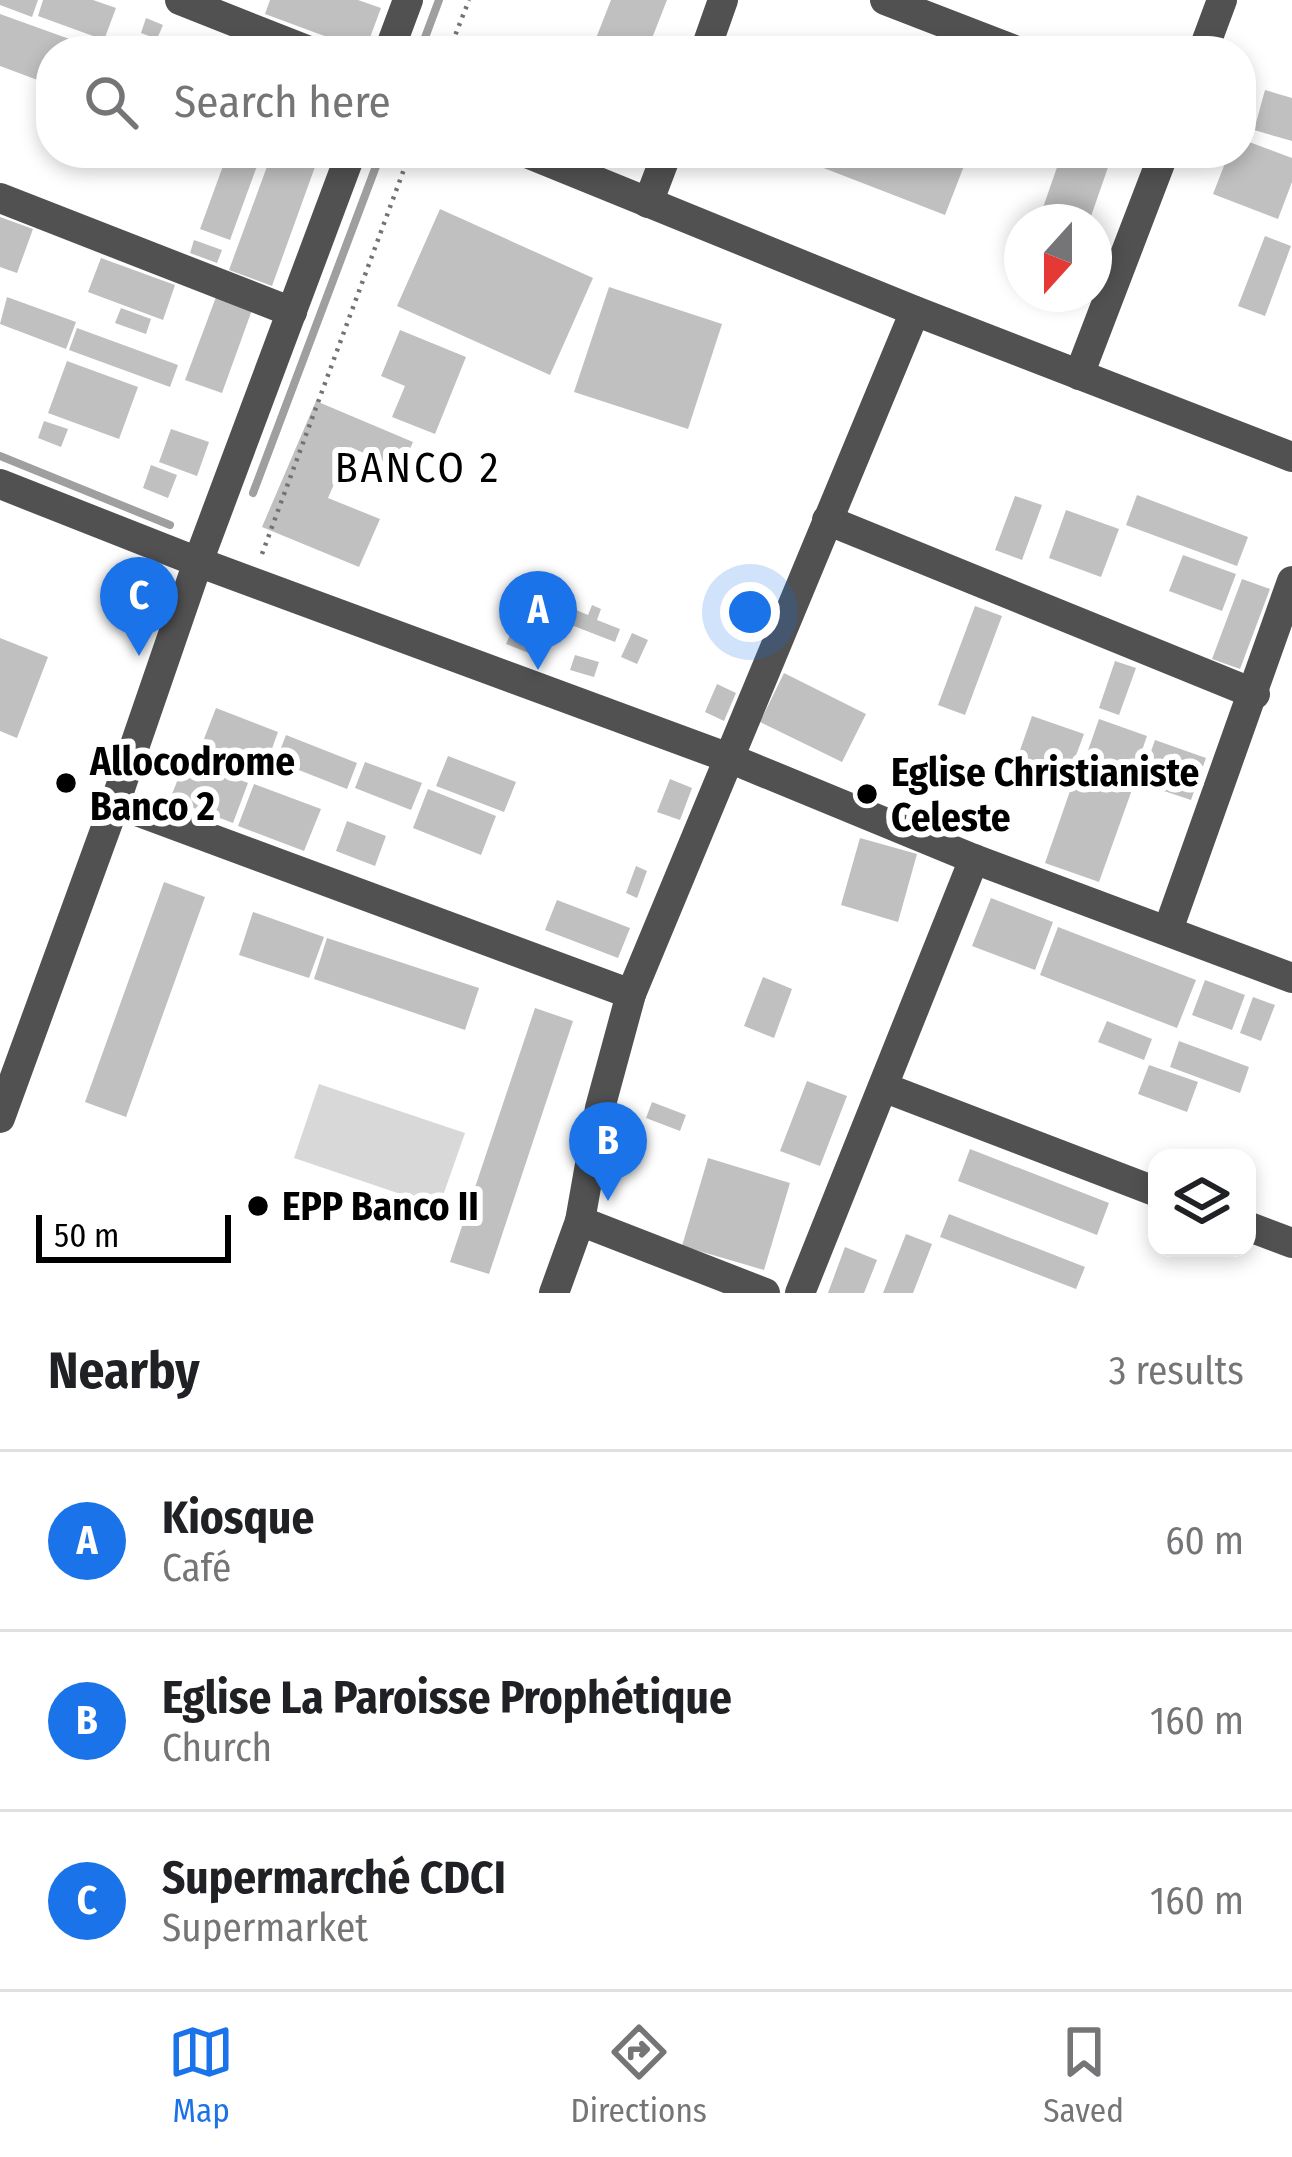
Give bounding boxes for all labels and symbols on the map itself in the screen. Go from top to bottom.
north arrow [1004,204,1112,312]
district label: BANCO 2 [335,443,501,493]
pin: C [100,557,178,656]
pin: A [499,571,577,670]
your location [720,582,780,642]
place label: Allocodrome Banco 2 [89,739,295,830]
place label: Eglise Christianiste Celeste [891,750,1199,841]
marker: Allocodrome Banco 2 [53,770,79,796]
marker: Eglise Christianiste Celeste [854,781,880,807]
pin: B [569,1102,647,1201]
place label: EPP Banco II [282,1184,479,1230]
marker: EPP Banco II [245,1193,271,1219]
scale bar [36,1209,231,1262]

